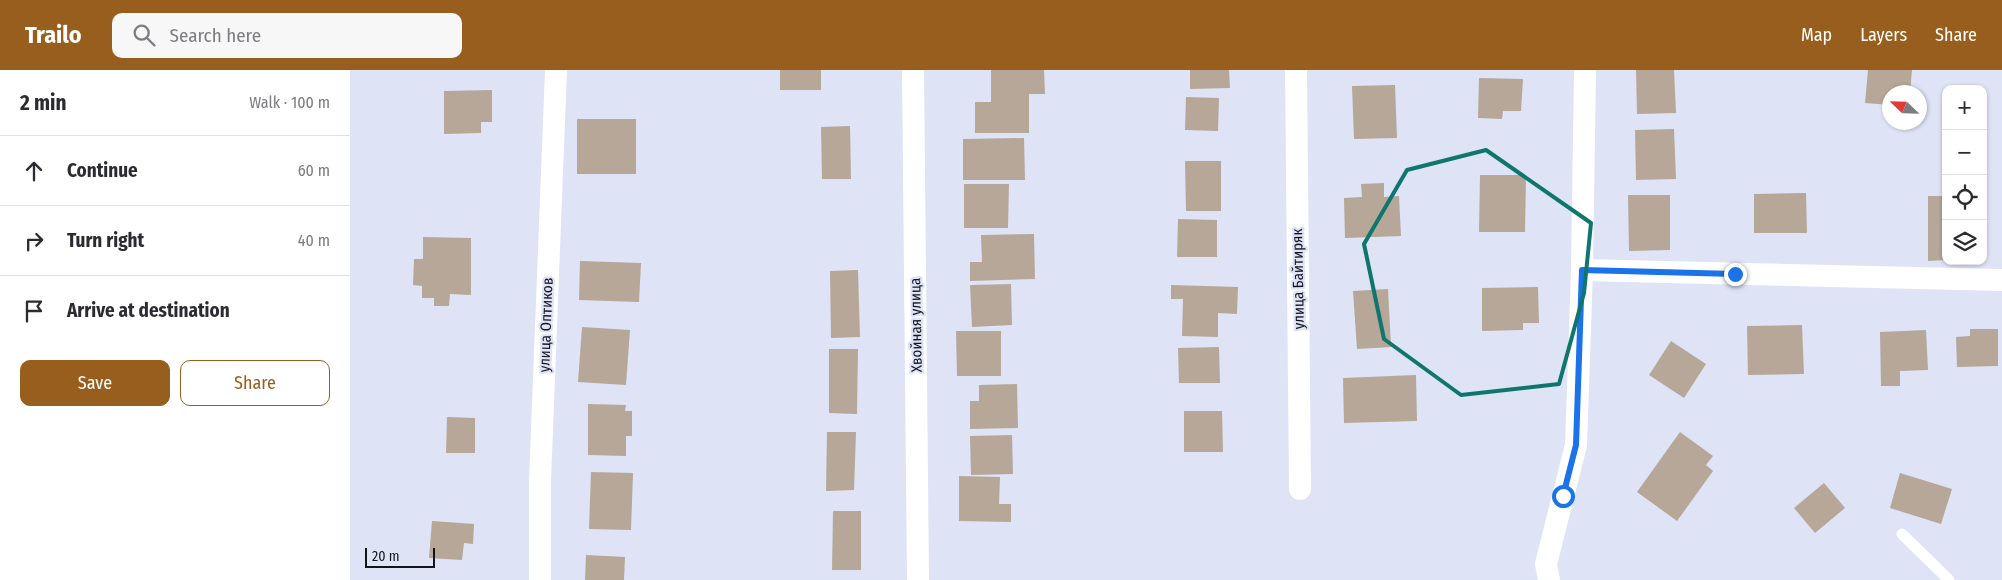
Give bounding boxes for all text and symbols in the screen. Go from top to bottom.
search box [112,13,462,58]
text: Trailo [25,21,82,49]
icon: search [130,21,158,49]
text: Search here [170,24,261,47]
text: Map [1801,24,1832,46]
text: Layers [1860,24,1907,46]
text: Share [1935,24,1977,46]
north arrow [1882,85,1927,130]
map controls [1942,85,1987,265]
button: + [1942,85,1987,130]
text: 2 min [20,90,67,116]
text: Walk · 100 m [249,93,330,112]
button: − [1942,130,1987,175]
icon: ahead [20,157,48,185]
text: Continue [67,159,138,182]
text: 60 m [298,161,330,180]
button: locate [1942,175,1987,220]
button: layers [1942,220,1987,265]
icon: right [20,227,48,255]
street label: улица Байтиряк [1288,228,1308,330]
text: Turn right [67,229,144,252]
text: 40 m [298,231,330,250]
route end [1724,263,1747,286]
street label: улица Оптиков [535,277,557,373]
street label: Хвойная улица [906,278,926,372]
icon: arrive [20,297,48,325]
text: Arrive at destination [67,299,230,322]
button: Save [20,360,170,406]
button: Share [180,360,330,406]
route start [1552,485,1575,508]
scale bar [365,545,435,568]
text: 20 m [372,548,400,565]

